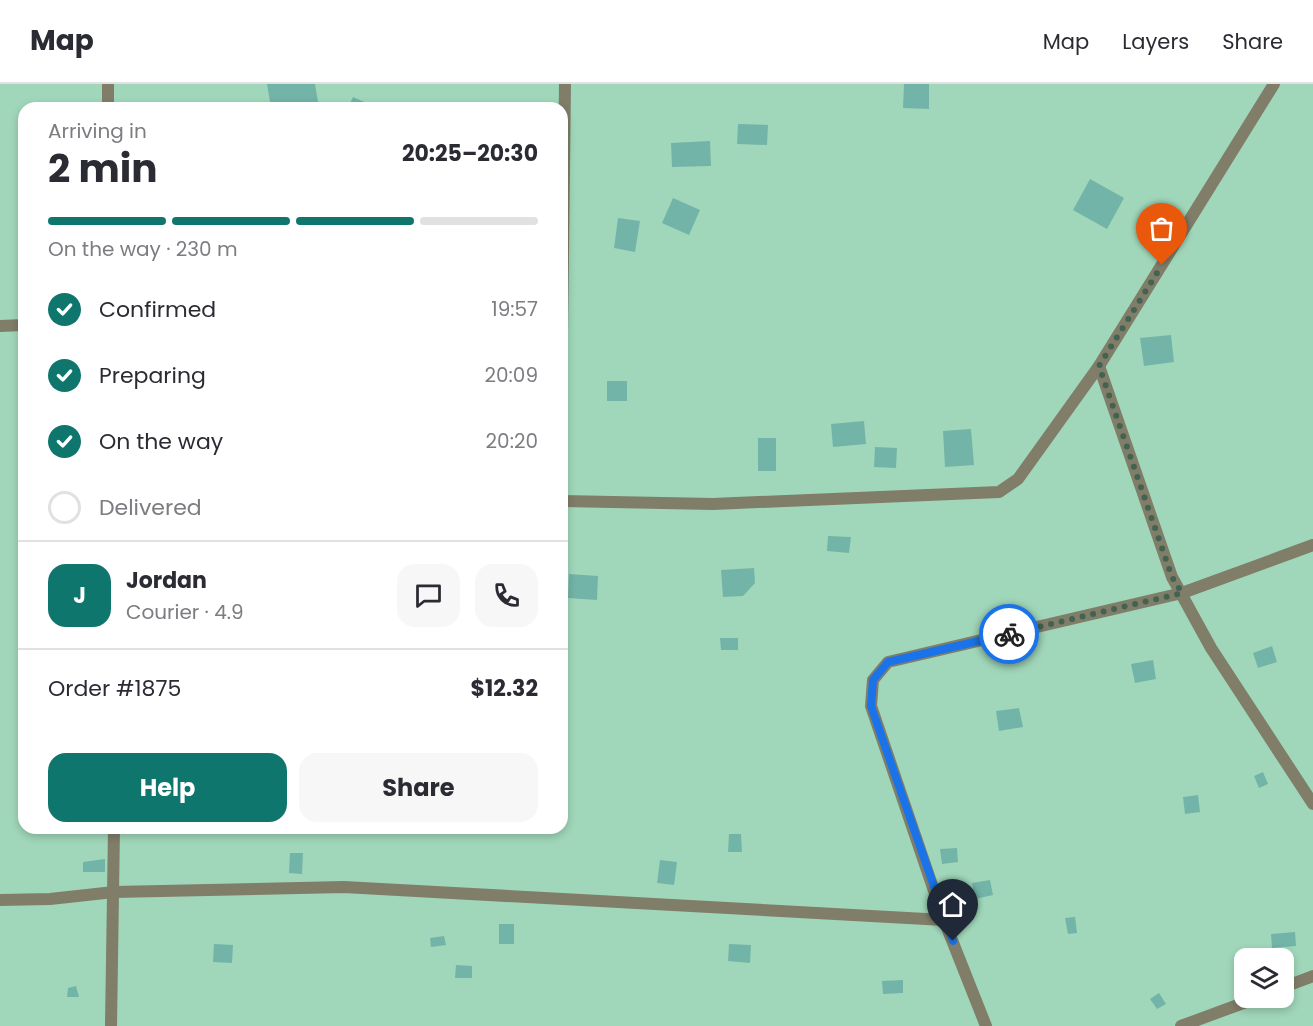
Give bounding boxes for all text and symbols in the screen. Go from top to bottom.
text: Map [30,21,94,60]
text: Map [1043,27,1089,56]
text: Layers [1122,27,1189,56]
text: Share [1222,27,1283,56]
text: Arriving in [48,117,147,145]
text: 20:25–20:30 [402,138,538,169]
text: 2 min [48,141,158,196]
pin [1136,203,1187,265]
icon: bag [1145,212,1178,245]
text: On the way · 230 m [48,235,238,263]
icon: check [48,293,81,326]
text: Confirmed [99,294,216,325]
text: 19:57 [491,295,538,323]
icon: check [48,359,81,392]
text: Preparing [99,360,206,391]
text: 20:09 [485,361,538,389]
icon: check [48,425,81,458]
text: On the way [99,426,223,457]
text: 20:20 [486,427,538,455]
text: Delivered [99,492,202,523]
button: chat [397,564,460,627]
button: phone [475,564,538,627]
text: Jordan [126,565,207,596]
text: J [73,580,86,611]
text: Courier · 4.9 [126,598,244,626]
courier [979,604,1039,664]
icon: bike [993,618,1026,651]
text: Order #1875 [48,673,181,704]
text: $12.32 [471,673,538,704]
button: Help [48,753,287,822]
button: Share [299,753,538,822]
pin [927,879,978,941]
icon: home [936,888,969,921]
map controls [1234,948,1294,1008]
button: layers [1234,948,1294,1008]

